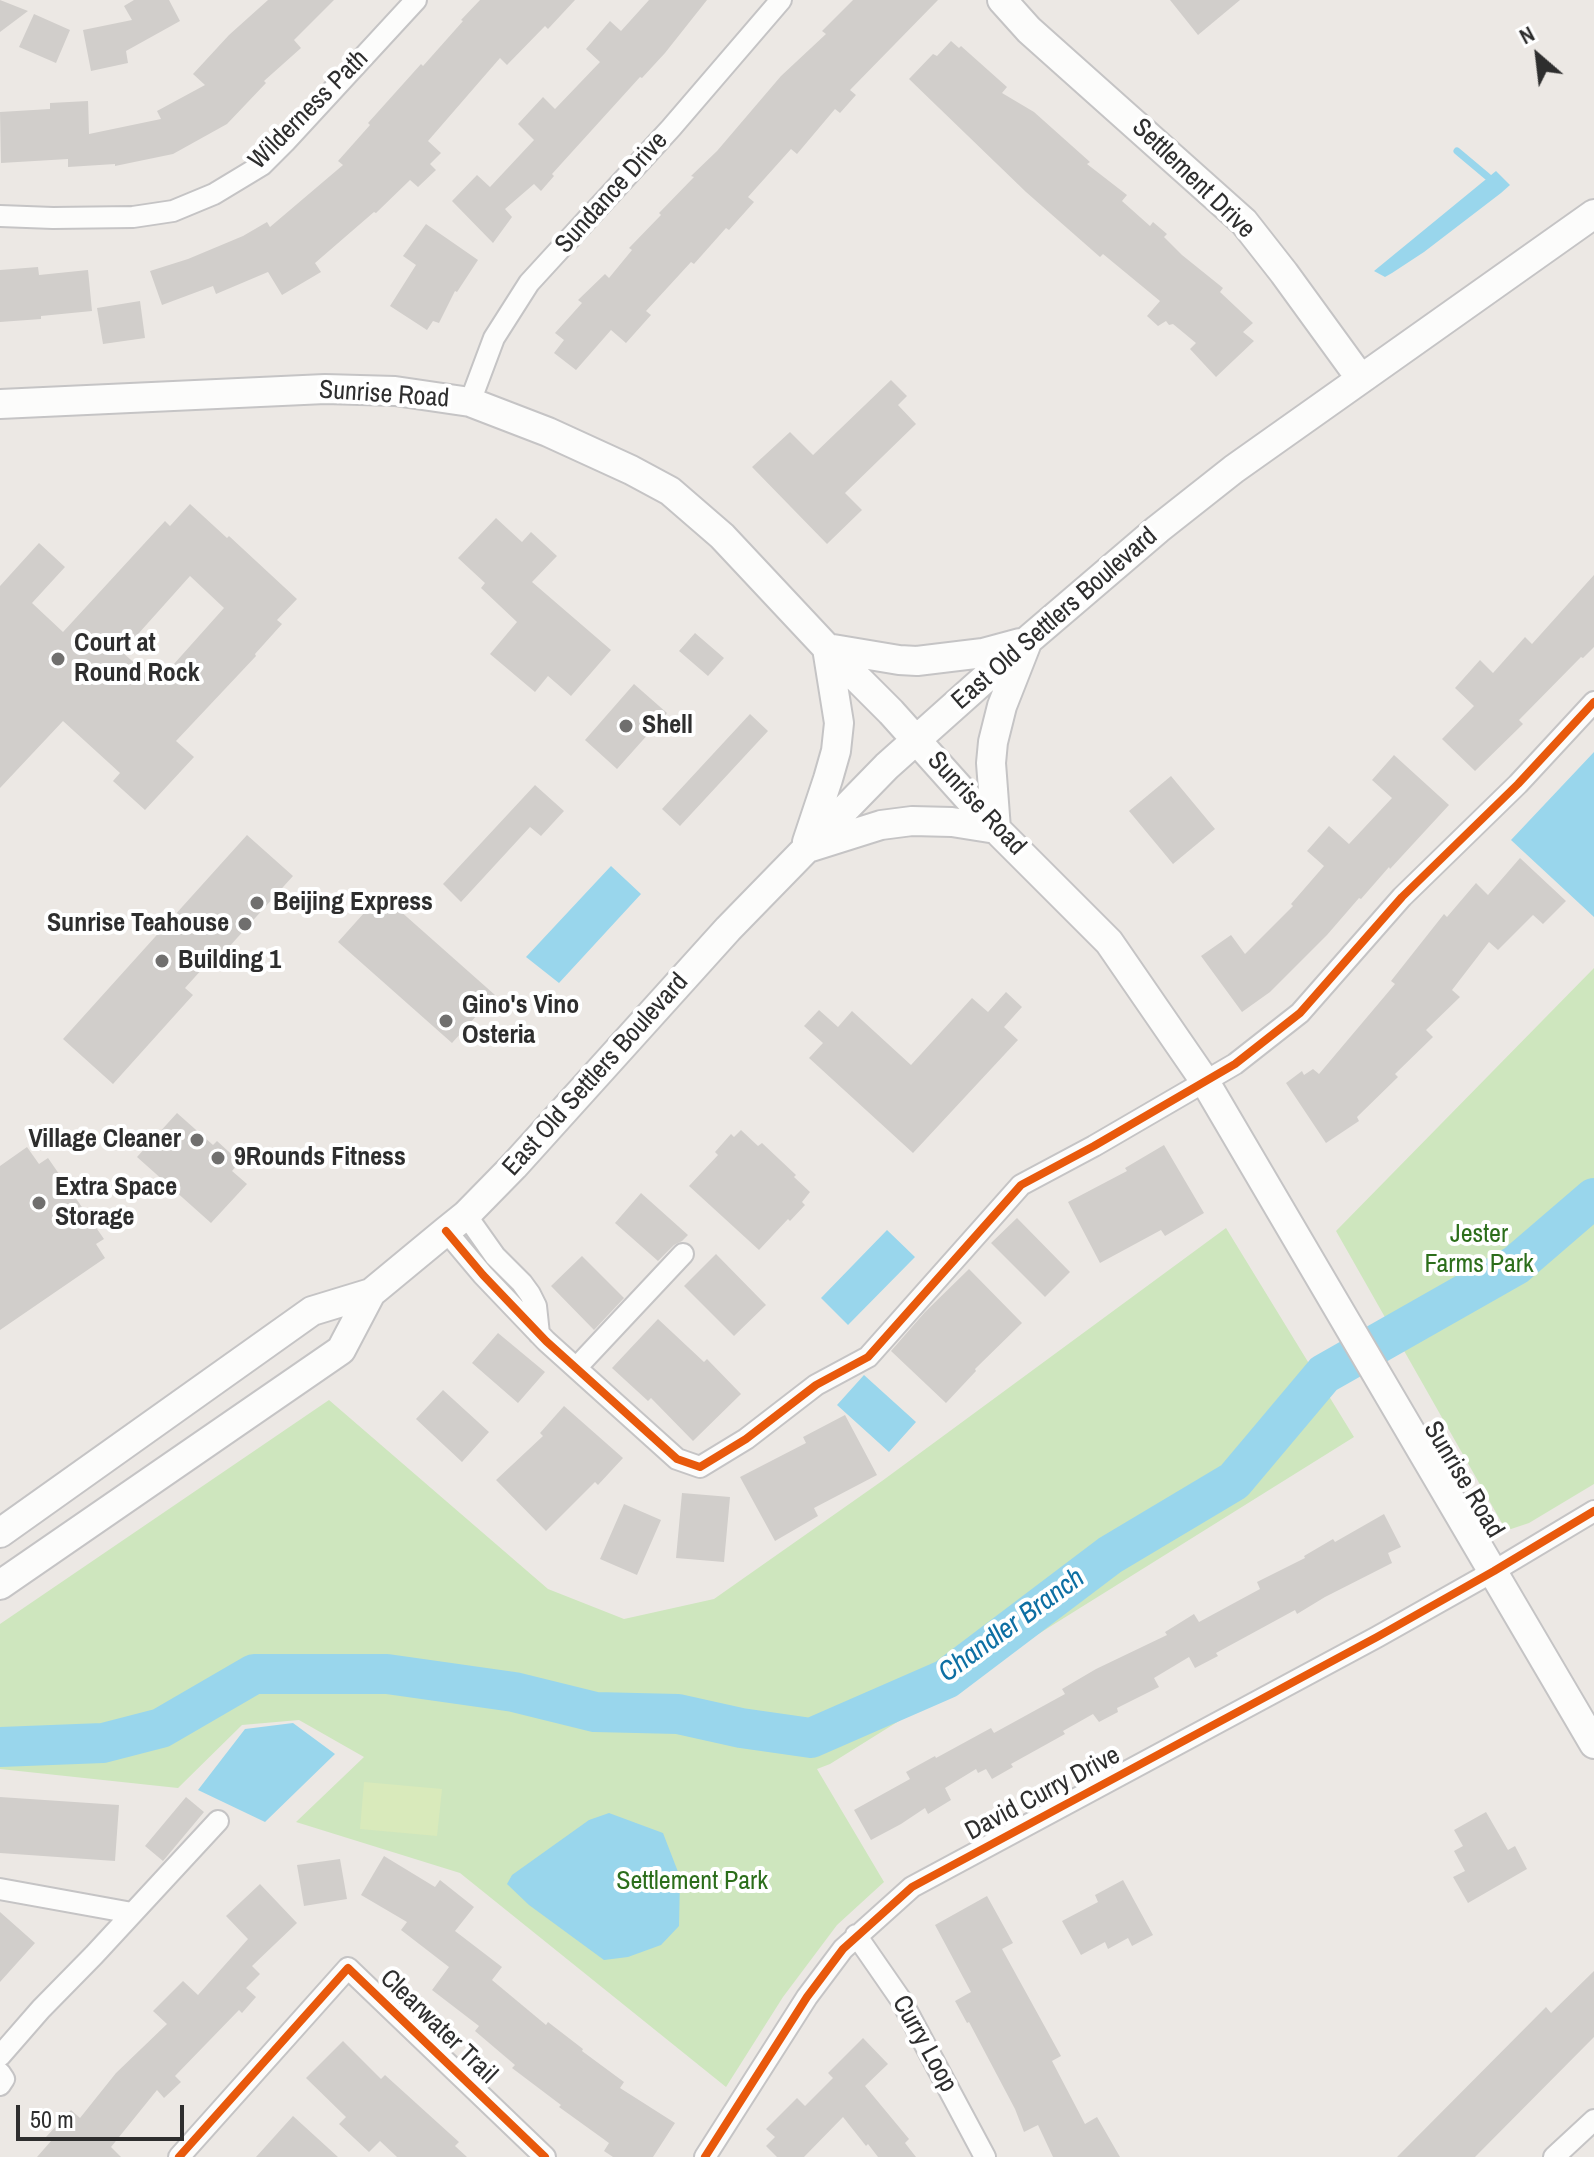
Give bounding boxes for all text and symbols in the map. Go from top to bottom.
north arrow [1498,16,1578,96]
text: N [1514,19,1540,51]
street label: Wilderness Path [243,44,375,176]
street label: Settlement Drive [1125,113,1261,245]
street label: Sundance Drive [549,126,675,260]
street label: Sunrise Road [318,375,450,415]
street label: East Old Settlers Boulevard [946,521,1164,717]
place label: Court at Round Rock [74,628,200,690]
marker: Court at Round Rock [49,650,67,668]
place label: Shell [642,710,693,742]
marker: Shell [617,717,635,735]
street label: Sunrise Road [920,746,1032,862]
place label: Beijing Express [273,887,433,919]
marker: Beijing Express [248,894,266,912]
place label: Sunrise Teahouse [47,908,229,940]
marker: Sunrise Teahouse [236,915,254,933]
place label: Building 1 [178,945,281,977]
marker: Building 1 [153,952,171,970]
street label: East Old Settlers Boulevard [497,967,695,1183]
place label: Gino's Vino Osteria [462,990,579,1052]
marker: Gino's Vino Osteria [437,1012,455,1030]
place label: Village Cleaner [28,1124,181,1156]
marker: Village Cleaner [188,1131,206,1149]
place label: 9Rounds Fitness [234,1142,406,1174]
marker: 9Rounds Fitness [209,1149,227,1167]
place label: Extra Space Storage [55,1172,177,1234]
marker: Extra Space Storage [30,1194,48,1212]
park label: Jester Farms Park [1424,1219,1534,1280]
street label: Sunrise Road [1416,1416,1510,1544]
water label: Chandler Branch [932,1562,1092,1690]
street label: David Curry Drive [960,1740,1126,1848]
park label: Settlement Park [616,1866,768,1898]
street label: Clearwater Trail [373,1963,503,2091]
street label: Curry Loop [885,1990,963,2098]
scale bar [20,2089,188,2139]
text: 50 m [30,2103,74,2135]

